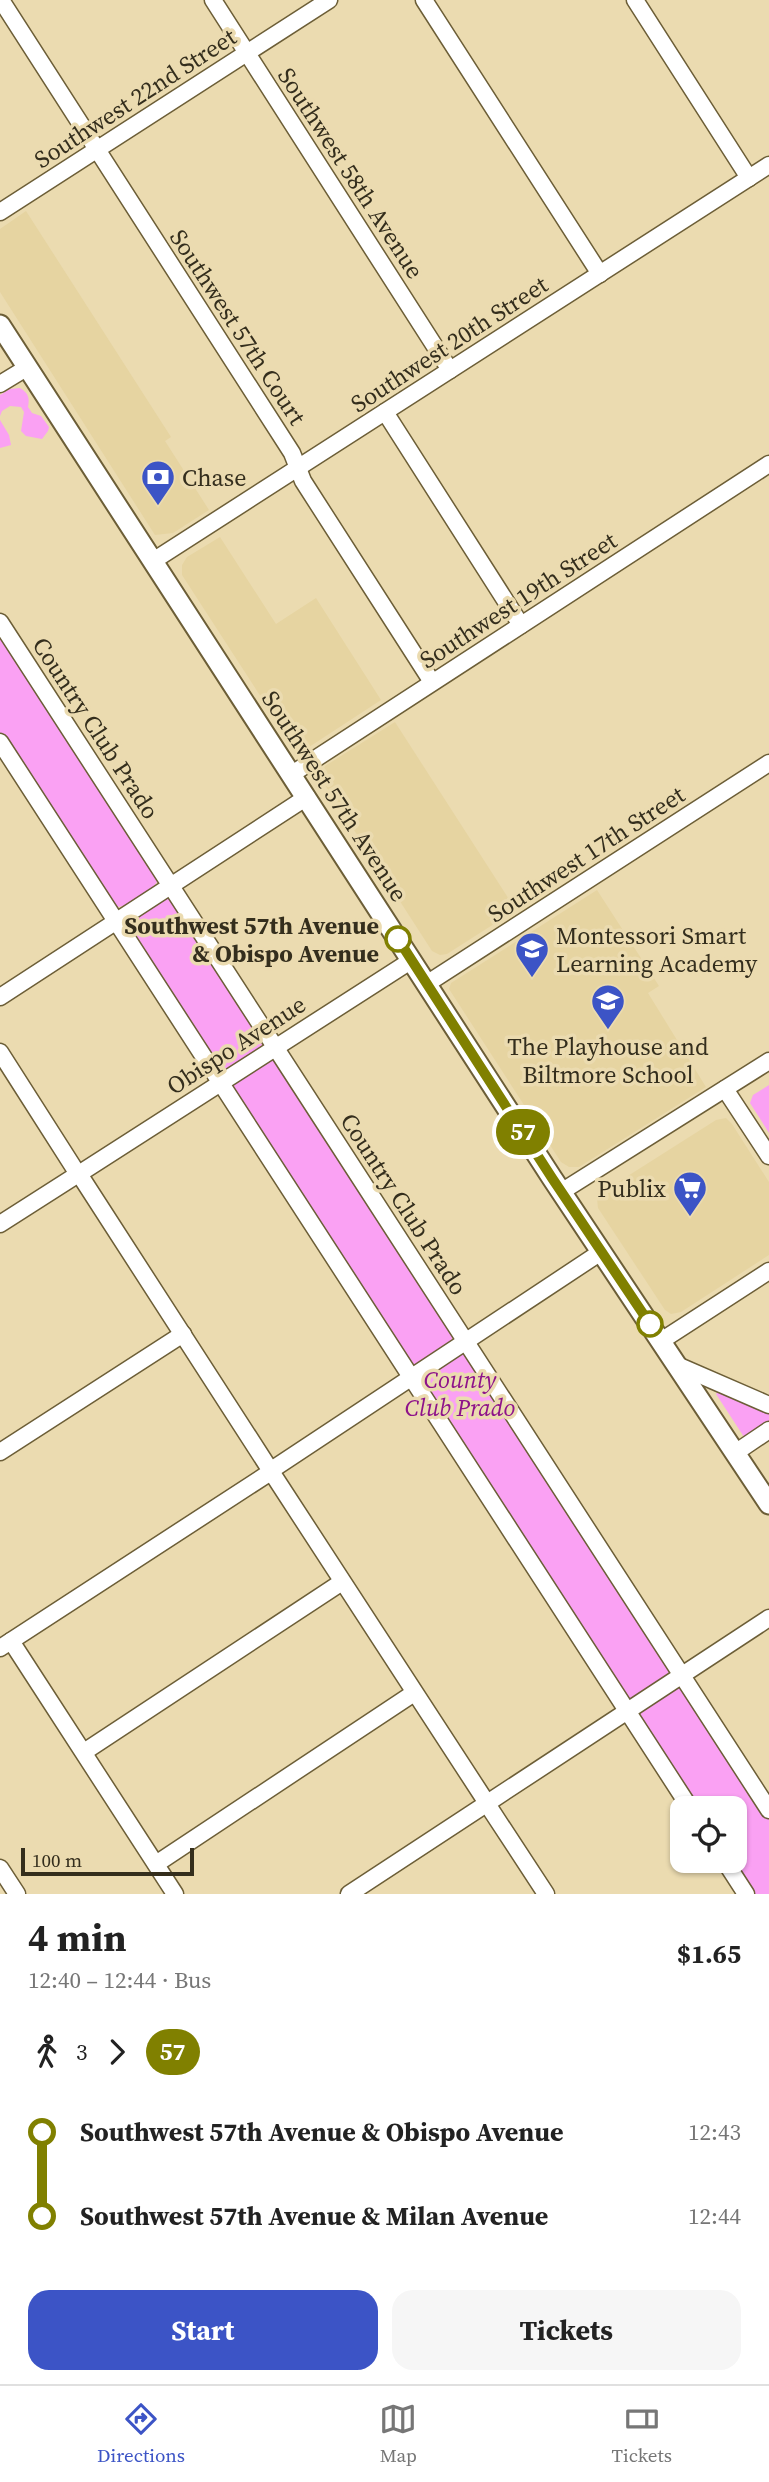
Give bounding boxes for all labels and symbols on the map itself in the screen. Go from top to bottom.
street label: Southwest 22nd Street [28,20,242,176]
street label: Southwest 58th Avenue [270,61,432,285]
street label: Southwest 57th Court [162,223,314,431]
street label: Southwest 20th Street [344,268,554,420]
bank icon: Chase [139,458,177,507]
place label: Chase [182,461,246,494]
street label: Southwest 19th Street [413,524,623,676]
street label: Country Club Prado [25,631,167,825]
street label: Southwest 57th Avenue [254,684,416,908]
street label: Southwest 17th Street [481,778,691,930]
place label: Southwest 57th Avenue & Obispo Avenue [124,909,379,970]
place label: Montessori Smart Learning Academy [556,919,758,980]
marker: Southwest 57th Avenue & Obispo Avenue [385,926,411,952]
school or university icon: Montessori Smart Learning Academy [513,930,551,979]
school or university icon: The Playhouse and Biltmore School [589,982,627,1031]
street label: Obispo Avenue [160,988,312,1102]
place label: The Playhouse and Biltmore School [507,1030,709,1091]
street label: Country Club Prado [333,1107,475,1301]
line badge: 57 [491,1109,554,1155]
supermarket icon: Publix [671,1169,709,1218]
place label: Publix [597,1172,666,1205]
unlabelled marker [637,1311,663,1337]
park label: County Club Prado [405,1363,515,1424]
scale bar [21,1845,194,1877]

